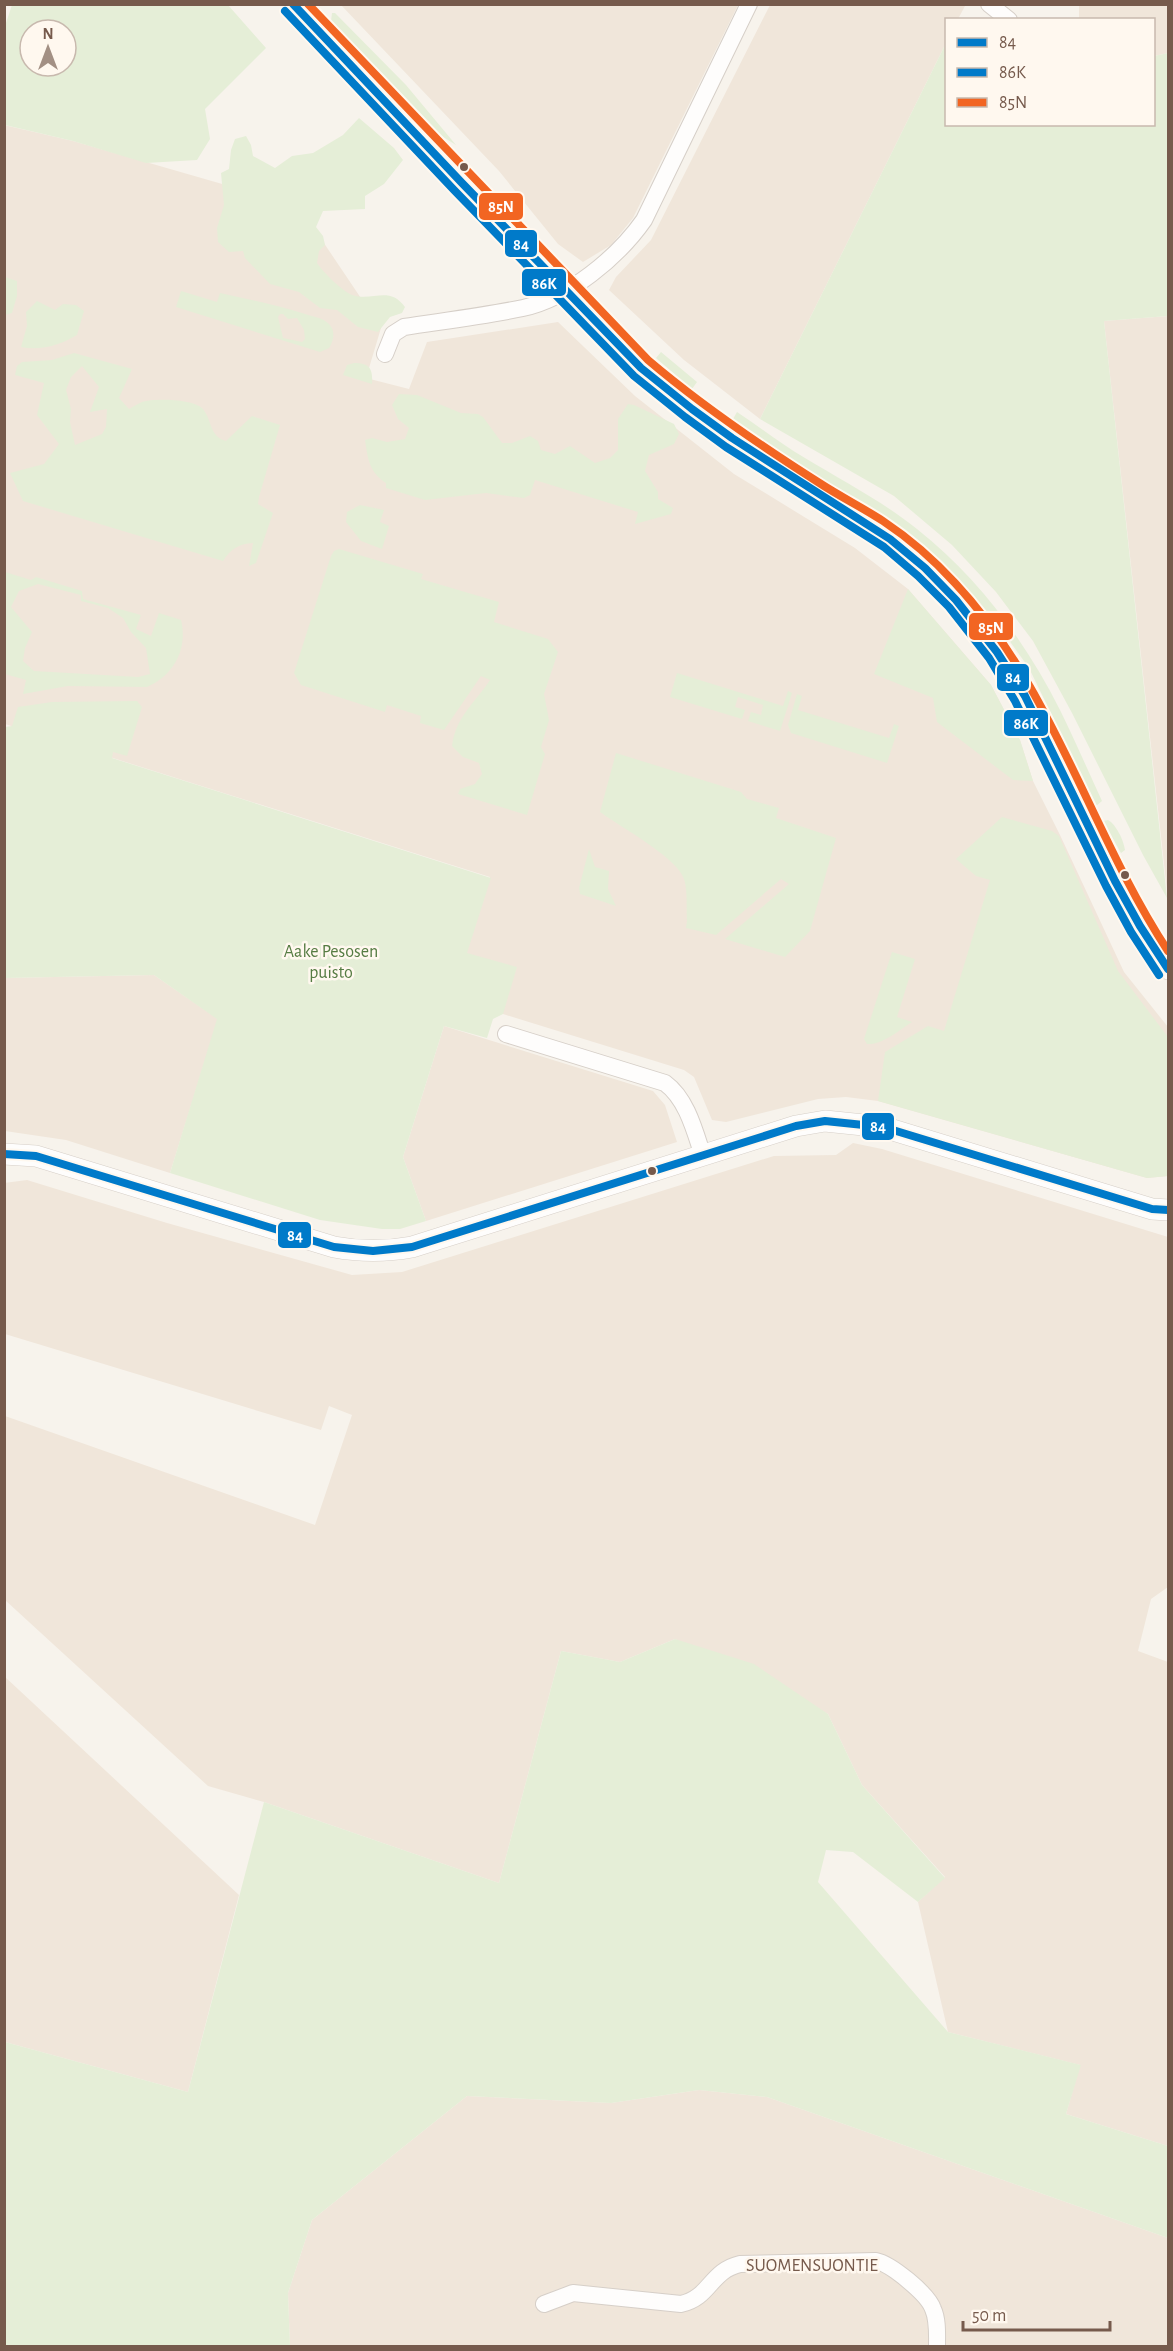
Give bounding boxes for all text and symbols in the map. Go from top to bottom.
north arrow [18,18,78,78]
legend [945,18,1155,126]
text: N [42,26,54,42]
text: 84 [999,34,1017,52]
text: 86K [999,64,1026,82]
text: 85N [999,94,1027,112]
unlabelled marker [458,161,470,173]
line badge: 85N [478,192,524,221]
text: 85N [488,199,514,215]
line badge: 84 [504,229,538,258]
text: 84 [513,237,529,253]
line badge: 86K [521,268,567,297]
text: 86K [532,276,557,292]
line badge: 85N [968,612,1014,641]
text: 85N [978,620,1004,636]
line badge: 84 [996,663,1030,692]
text: 84 [1005,670,1021,686]
line badge: 86K [1003,709,1049,737]
text: 86K [1014,716,1039,732]
unlabelled marker [1119,869,1131,881]
park label: Aake Pesosen puisto [284,943,378,982]
line badge: 84 [861,1112,895,1141]
text: 84 [870,1119,886,1135]
unlabelled marker [646,1165,658,1177]
line badge: 84 [277,1221,312,1249]
text: 84 [287,1228,303,1244]
street label: SUOMENSUONTIE [746,2257,878,2275]
scale bar [963,2294,1110,2332]
text: 50 m [972,2307,1006,2325]

